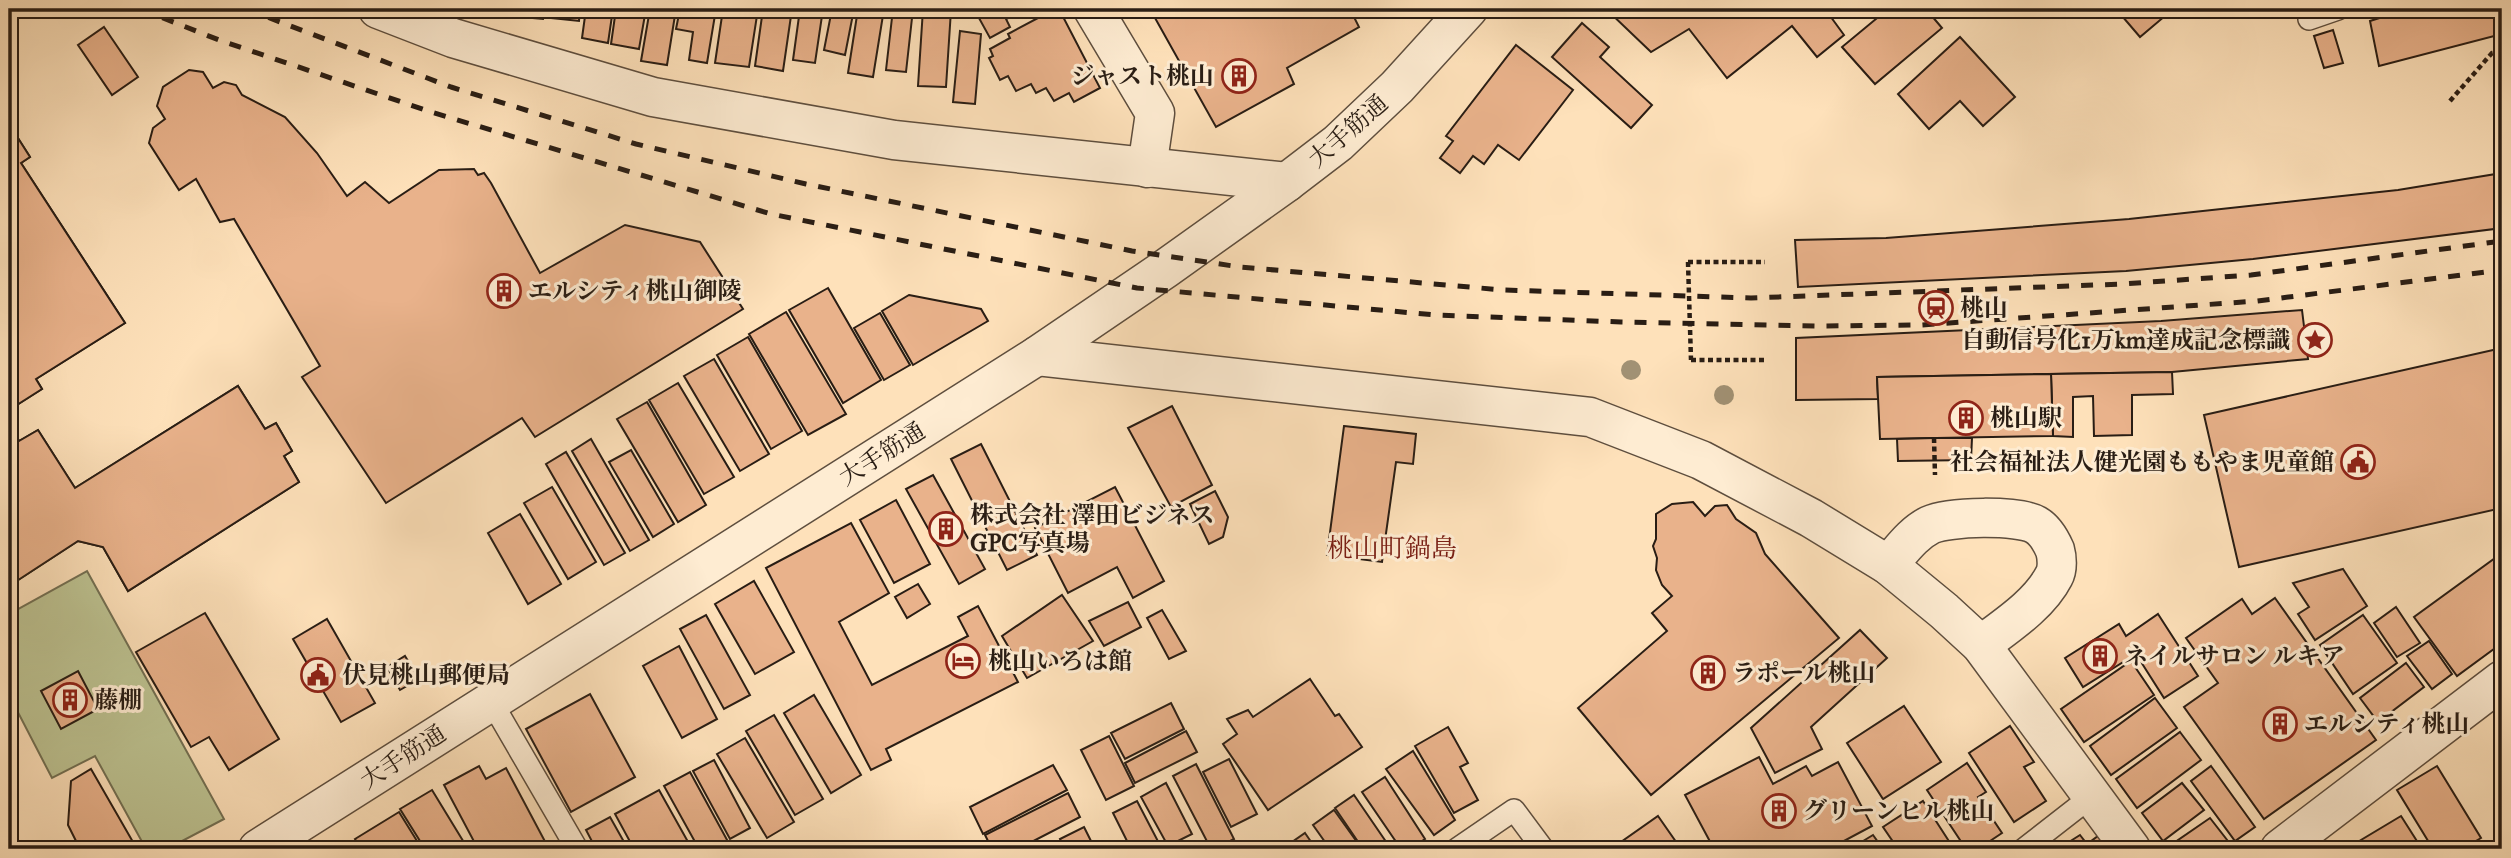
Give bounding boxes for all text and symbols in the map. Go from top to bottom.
building icon: ジャスト桃山 [1220,57,1258,95]
place label: ジャスト桃山 [1070,61,1214,91]
street label: 大手筋通 [1302,88,1394,174]
building icon: エルシティ桃山御陵 [485,272,523,310]
place label: エルシティ桃山御陵 [528,276,741,306]
station icon: 桃山 [1917,289,1955,327]
place label: 桃山 [1960,293,2008,323]
place icon: 自動信号化1万km達成記念標識 [2296,321,2334,359]
place label: 自動信号化1万km達成記念標識 [1961,325,2290,355]
building icon: 桃山駅 [1947,399,1985,437]
place label: 桃山駅 [1990,403,2062,433]
street label: 大手筋通 [833,416,931,492]
public building icon: 社会福祉法人健光園ももやま児童館 [2339,443,2377,481]
place label: 社会福祉法人健光園ももやま児童館 [1950,447,2334,477]
place label: 株式会社 澤田ビジネス GPC写真場 [970,500,1214,558]
building icon: 株式会社 澤田ビジネス GPC写真場 [927,510,965,548]
district label: 桃山町鍋島 [1327,532,1457,564]
building icon: ネイルサロン ルキア [2081,637,2119,675]
place label: ネイルサロン ルキア [2124,641,2345,671]
hotel icon: 桃山いろは館 [944,642,982,680]
place label: 桃山いろは館 [988,646,1132,676]
building icon: ラポール桃山 [1689,654,1727,692]
public building icon: 伏見桃山郵便局 [299,656,337,694]
place label: ラポール桃山 [1732,658,1876,688]
place label: 伏見桃山郵便局 [342,660,510,690]
building icon: 藤棚 [51,681,89,719]
place label: 藤棚 [94,685,142,715]
building icon: エルシティ桃山 [2261,705,2299,743]
place label: エルシティ桃山 [2304,709,2469,739]
street label: 大手筋通 [355,718,451,796]
building icon: グリーンヒル桃山 [1760,792,1798,830]
place label: グリーンヒル桃山 [1803,796,1995,826]

